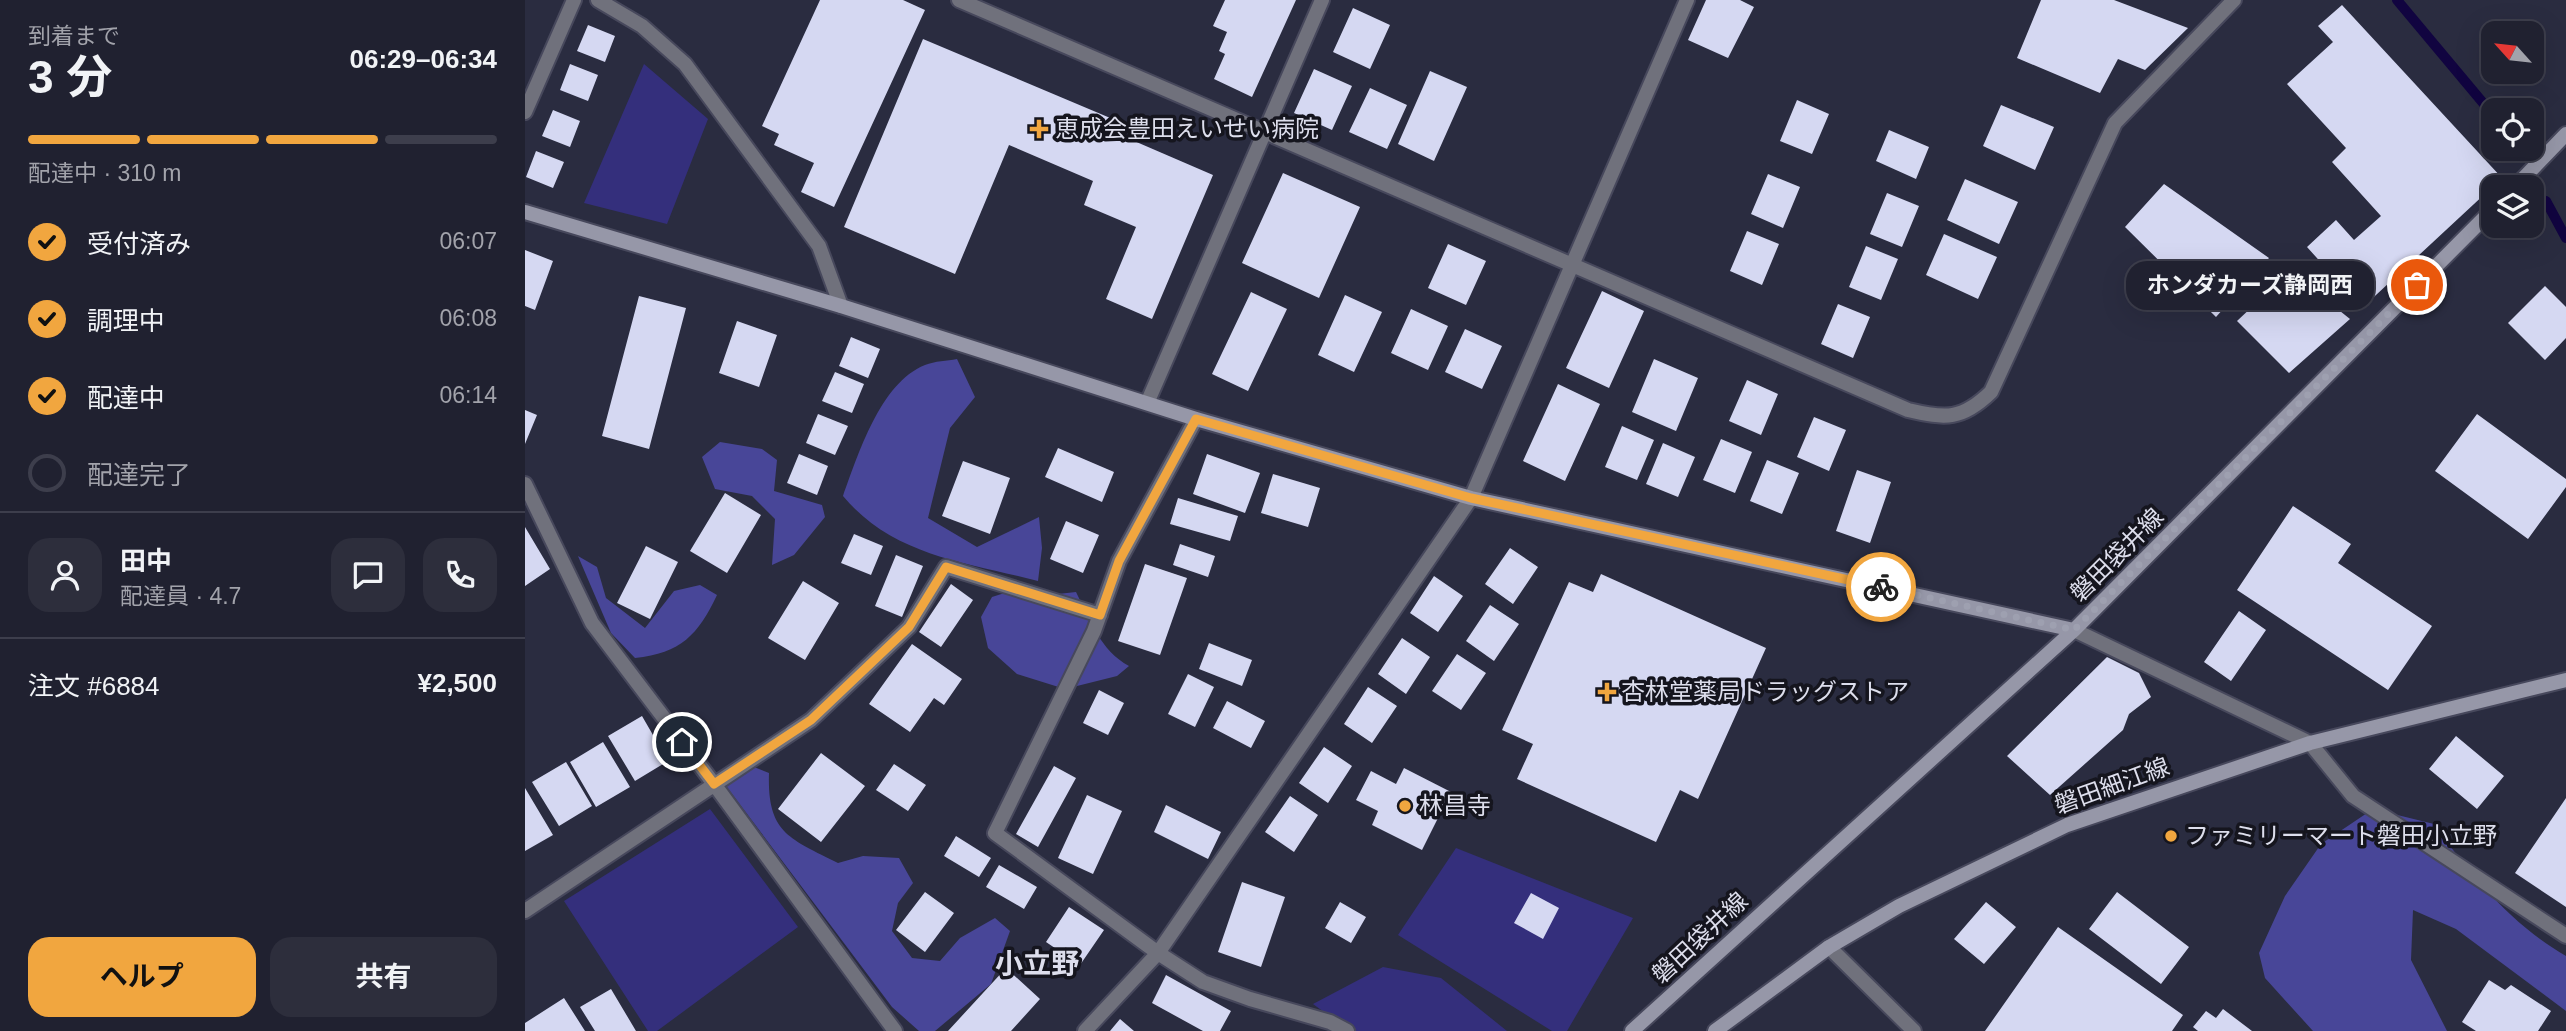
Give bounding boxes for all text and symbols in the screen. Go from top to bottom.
north arrow [2481,21,2545,84]
map controls [2481,21,2544,238]
text: 到着まで [28,23,120,49]
text: 06:29–06:34 [350,44,497,74]
text: 3 分 [28,51,112,103]
button: locate [2481,98,2544,161]
place label: 恵成会豊田えいせい病院 [1055,115,1319,142]
marker: 恵成会豊田えいせい病院 [1029,119,1049,139]
text: 配達中 · 310 m [28,160,181,186]
button: layers [2481,175,2544,238]
icon: check [28,223,66,261]
text: 06:07 [439,228,497,254]
text: 受付済み [87,229,191,259]
pin [2387,255,2447,315]
callout: ホンダカーズ静岡西 [2127,260,2375,310]
icon: bag [2398,266,2436,304]
text: ホンダカーズ静岡西 [2147,272,2353,298]
icon: check [28,300,66,338]
text: 06:08 [439,305,497,331]
text: 調理中 [87,306,165,336]
icon: check [28,377,66,415]
text: 06:14 [439,382,497,408]
text: 配達中 [87,383,165,413]
text: 配達完了 [87,460,191,490]
street label: 磐田袋井線 [2065,503,2169,607]
button: person [28,538,102,612]
button: chat [331,538,405,612]
button: phone [423,538,497,612]
text: 田中 [120,546,172,576]
courier [1846,552,1916,622]
icon: bike [1862,568,1900,606]
text: 配達員 · 4.7 [120,583,241,609]
text: ¥2,500 [417,668,497,698]
text: 注文 #6884 [28,671,160,701]
place label: 杏林堂薬局ドラッグストア [1621,678,1909,705]
marker: 杏林堂薬局ドラッグストア [1599,684,1615,700]
pin [652,712,712,772]
icon: home [663,723,701,761]
street label: 磐田細江線 [2051,752,2173,819]
place label: 林昌寺 [1419,792,1491,819]
marker: 林昌寺 [1397,798,1413,814]
place label: ファミリーマート磐田小立野 [2185,822,2497,849]
marker: ファミリーマート磐田小立野 [2163,828,2179,844]
street label: 磐田袋井線 [1647,887,1753,988]
button: ヘルプ [28,937,256,1017]
button: 共有 [270,937,497,1017]
district label: 小立野 [995,948,1079,979]

